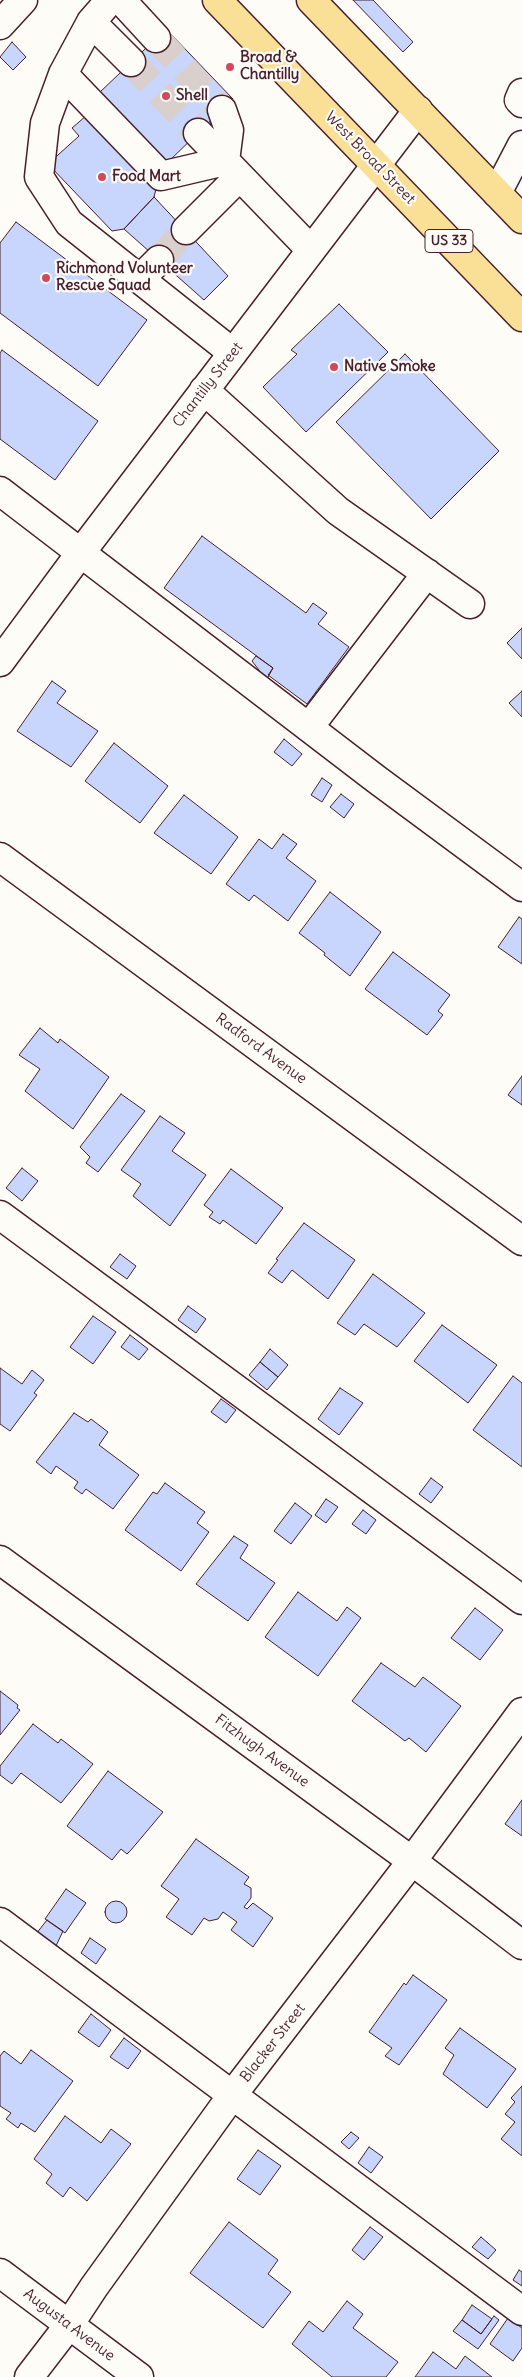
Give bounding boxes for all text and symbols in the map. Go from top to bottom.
place label: Broad & Chantilly [240,49,299,84]
marker: Broad & Chantilly [224,61,236,73]
place label: Shell [176,87,208,105]
marker: Shell [160,90,172,102]
street label: West Broad Street [321,108,419,208]
place label: Food Mart [112,168,181,186]
marker: Food Mart [96,171,108,183]
road number: US 33 [425,230,473,252]
place label: Richmond Volunteer Rescue Squad [56,260,193,295]
marker: Richmond Volunteer Rescue Squad [40,272,52,284]
street label: Chantilly Street [169,339,247,431]
place label: Native Smoke [344,358,436,376]
marker: Native Smoke [328,361,340,373]
street label: Radford Avenue [212,1010,310,1088]
street label: Fitzhugh Avenue [211,1711,313,1791]
street label: Blacker Street [237,2000,309,2086]
street label: Augusta Avenue [20,2285,118,2365]

